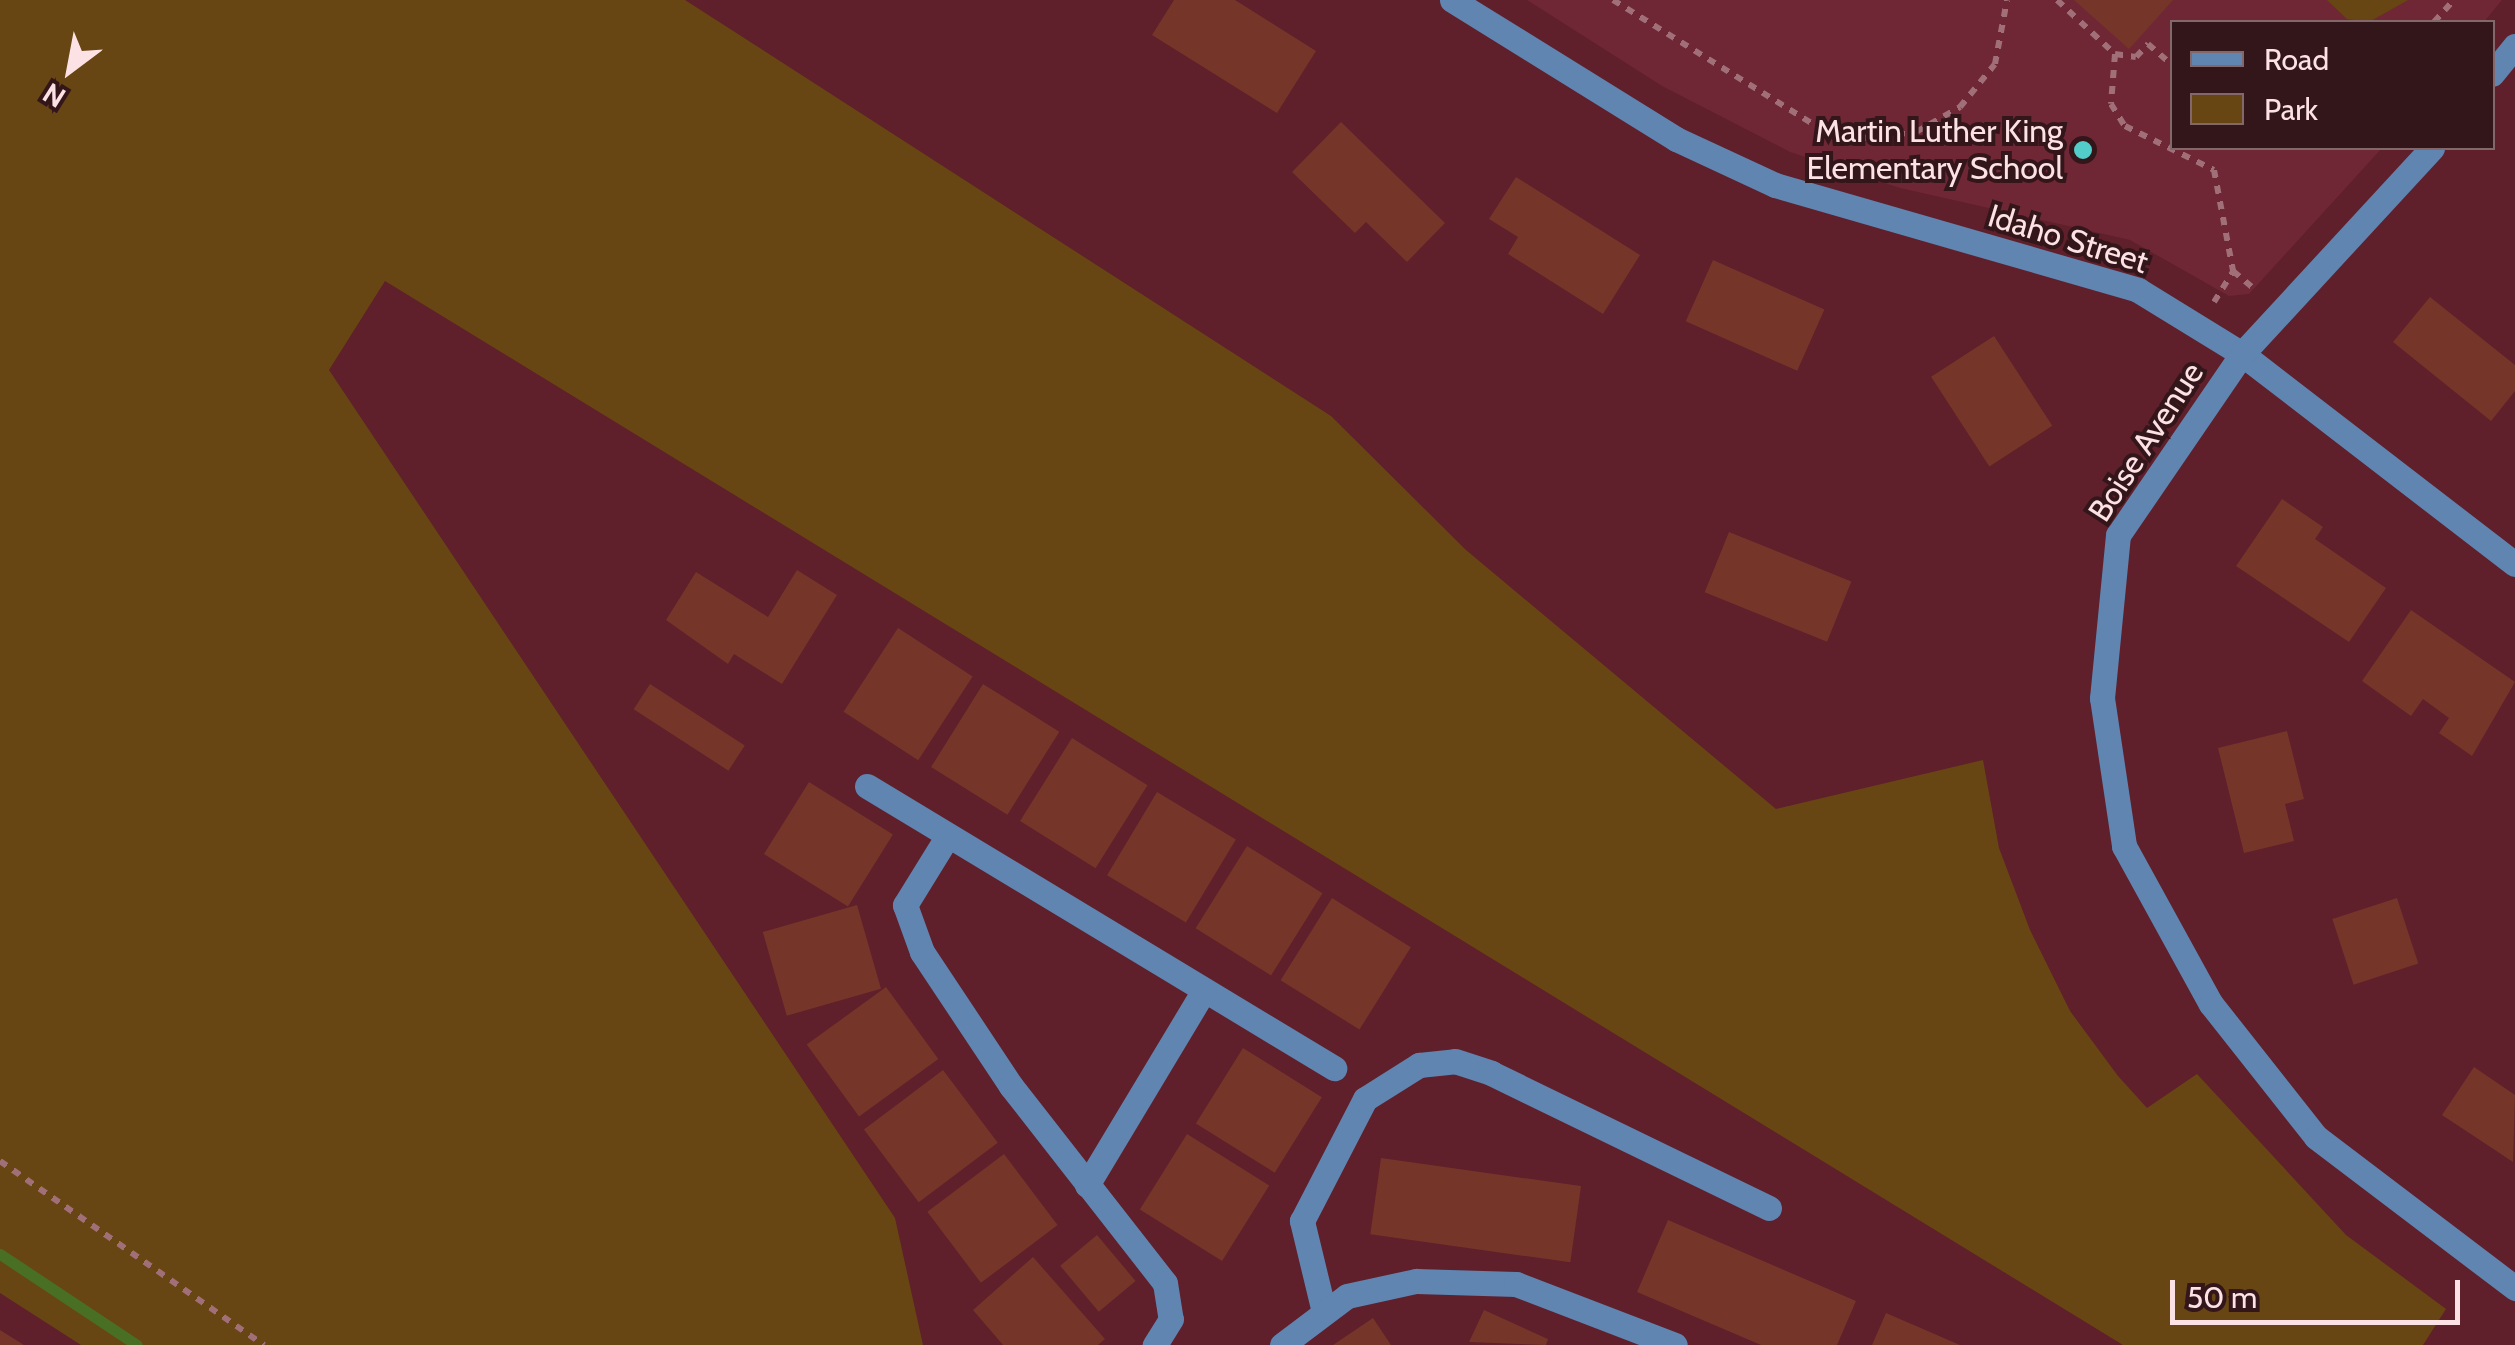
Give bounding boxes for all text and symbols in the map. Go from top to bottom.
north arrow [20,20,120,120]
legend [2170,20,2495,150]
text: Road [2264,41,2329,78]
text: N [37,76,72,115]
text: Park [2264,91,2318,128]
place label: Martin Luther King Elementary School [1806,113,2063,188]
marker: Martin Luther King Elementary School [2072,139,2094,161]
street label: Idaho Street [1983,196,2153,282]
street label: Boise Avenue [2080,355,2212,529]
scale bar [2175,1260,2465,1322]
text: 50 m [2187,1279,2257,1316]

